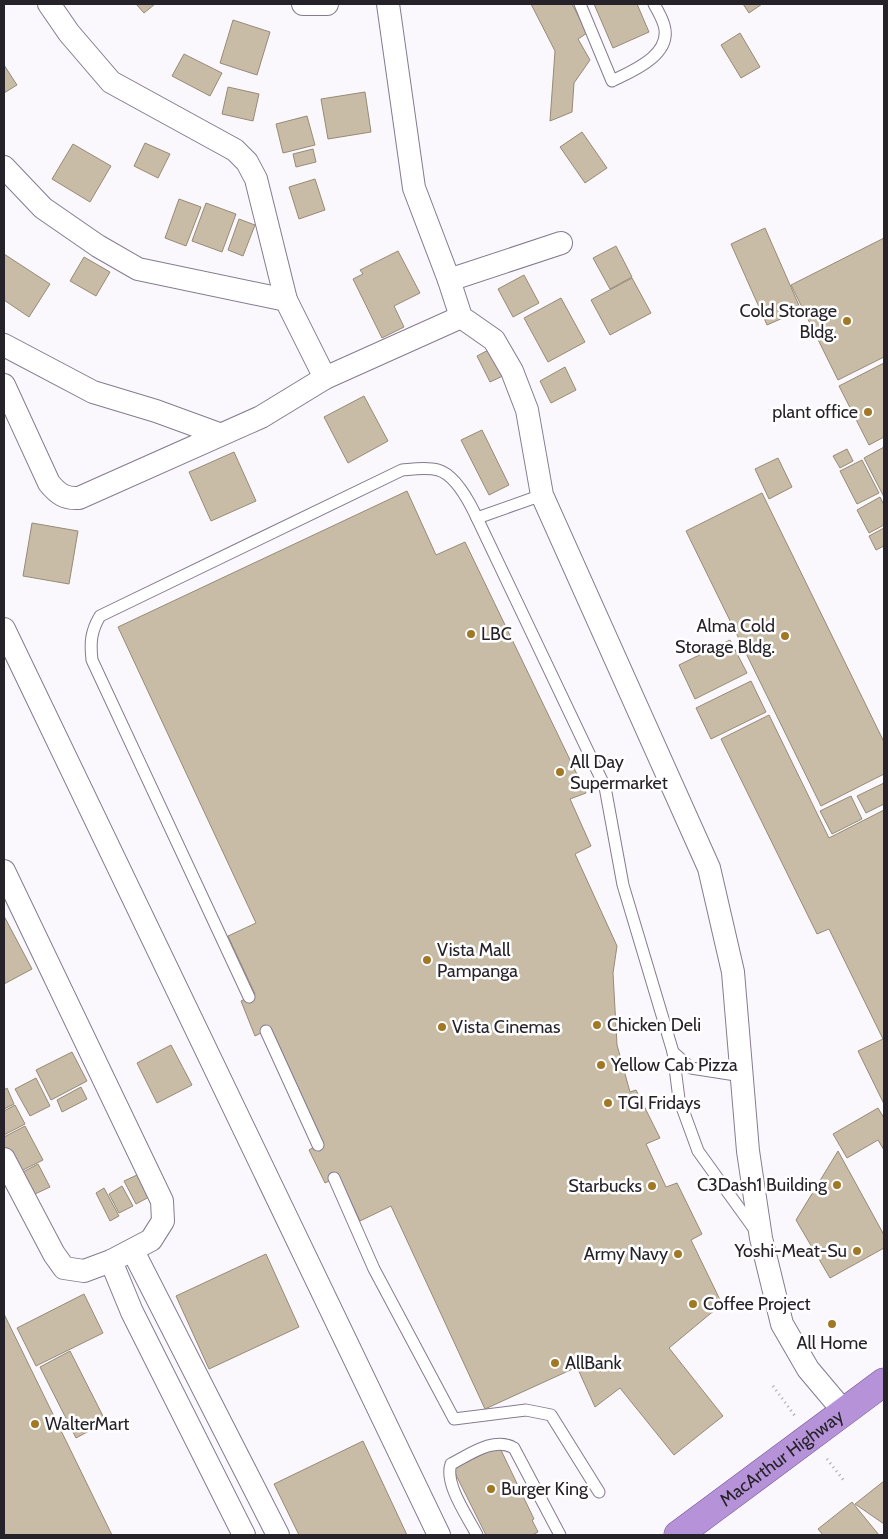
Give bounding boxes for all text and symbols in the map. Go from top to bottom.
place label: Cold Storage Bldg. [740,300,837,343]
marker: Cold Storage Bldg. [841,315,853,327]
place label: plant office [772,401,858,423]
marker: plant office [862,406,874,418]
place label: Alma Cold Storage Bldg. [675,615,775,658]
place label: LBC [481,623,512,645]
marker: LBC [465,628,477,640]
marker: Alma Cold Storage Bldg. [779,630,791,642]
place label: All Day Supermarket [570,751,668,794]
marker: All Day Supermarket [554,766,566,778]
place label: Vista Mall Pampanga [437,939,518,982]
marker: Vista Mall Pampanga [421,954,433,966]
place label: Chicken Deli [607,1014,701,1036]
place label: Vista Cinemas [452,1016,560,1038]
marker: Chicken Deli [591,1019,603,1031]
marker: Vista Cinemas [436,1021,448,1033]
place label: Yellow Cab Pizza [610,1054,738,1076]
marker: Yellow Cab Pizza [595,1059,607,1071]
place label: TGI Fridays [618,1092,701,1114]
marker: TGI Fridays [602,1097,614,1109]
place label: C3Dash1 Building [697,1174,828,1196]
place label: Starbucks [568,1175,642,1197]
marker: C3Dash1 Building [831,1179,843,1191]
marker: Starbucks [646,1180,658,1192]
place label: Yoshi-Meat-Su [733,1240,847,1262]
place label: Army Navy [584,1243,668,1265]
marker: Yoshi-Meat-Su [851,1245,863,1257]
marker: Army Navy [672,1248,684,1260]
place label: Coffee Project [703,1293,811,1315]
marker: Coffee Project [687,1298,699,1310]
marker: All Home [826,1318,838,1330]
place label: All Home [797,1332,867,1354]
place label: AllBank [565,1352,623,1374]
marker: AllBank [549,1357,561,1369]
street label: MacArthur Highway [715,1405,848,1511]
place label: WalterMart [45,1413,129,1435]
marker: WalterMart [29,1418,41,1430]
place label: Burger King [501,1478,589,1500]
marker: Burger King [485,1483,497,1495]

